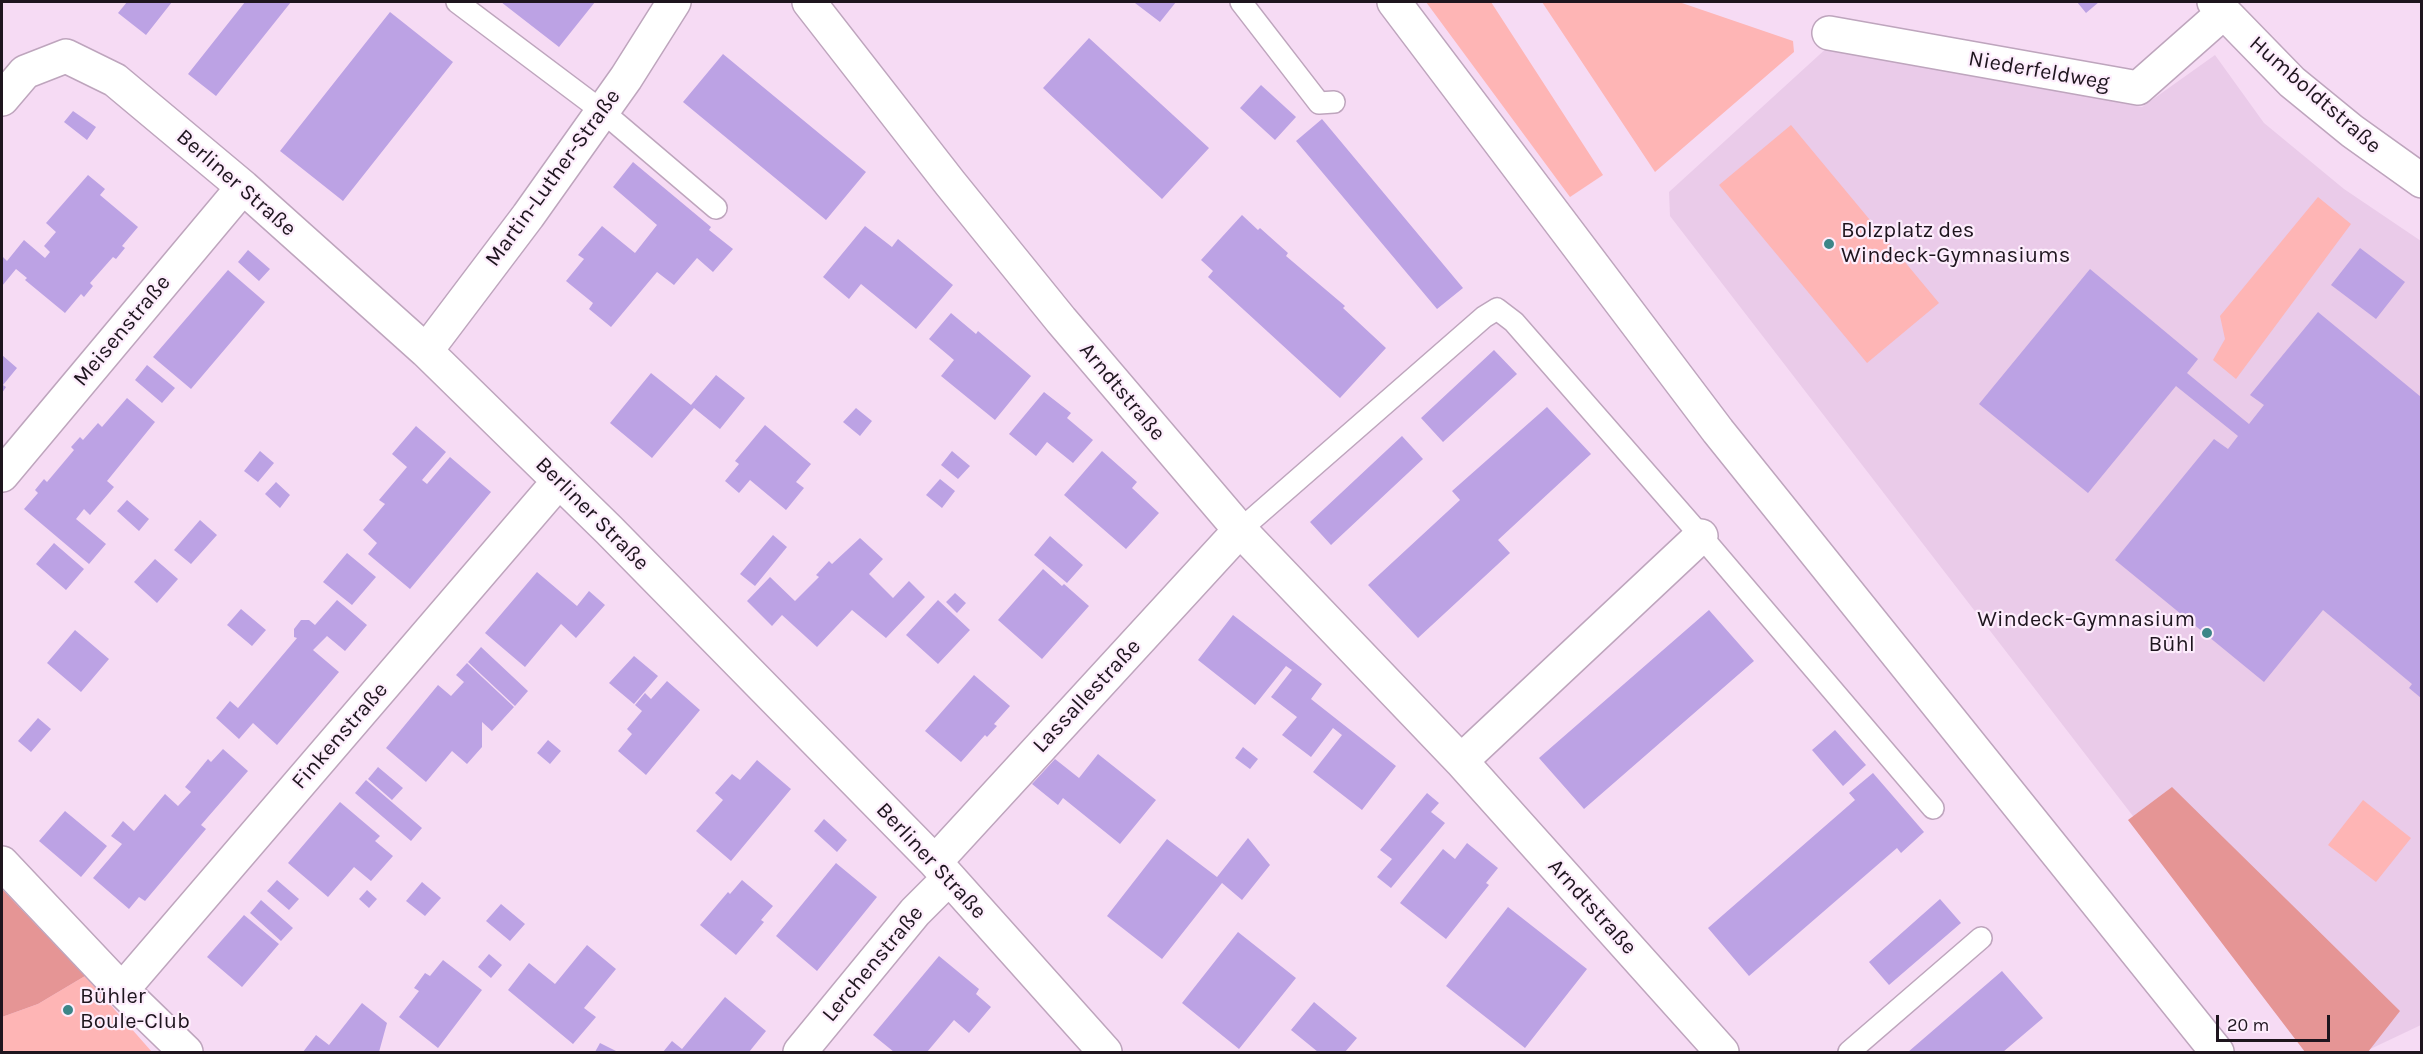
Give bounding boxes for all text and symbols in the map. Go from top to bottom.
street label: Humboldtstraße [2244,31,2386,159]
street label: Niederfeldweg [1966,46,2112,96]
street label: Martin-Luther-Straße [480,84,626,272]
street label: Berliner Straße [171,124,301,242]
place label: Bolzplatz des Windeck-Gymnasiums [1841,218,2070,270]
marker: Bolzplatz des Windeck-Gymnasiums [1822,237,1836,251]
street label: Meisenstraße [68,270,176,392]
street label: Arndtstraße [1073,338,1171,446]
street label: Berliner Straße [530,452,654,576]
place label: Windeck-Gymnasium Bühl [1977,607,2195,658]
marker: Windeck-Gymnasium Bühl [2200,626,2214,640]
street label: Lassallestraße [1028,634,1146,758]
street label: Finkenstraße [286,677,394,795]
street label: Berliner Straße [870,797,992,925]
street label: Arndtstraße [1542,854,1642,960]
street label: Lerchenstraße [817,901,929,1027]
place label: Bühler Boule-Club [80,984,190,1036]
marker: Bühler Boule-Club [61,1003,75,1017]
scale bar [2219,1003,2333,1041]
text: 20 m [2227,1014,2269,1036]

